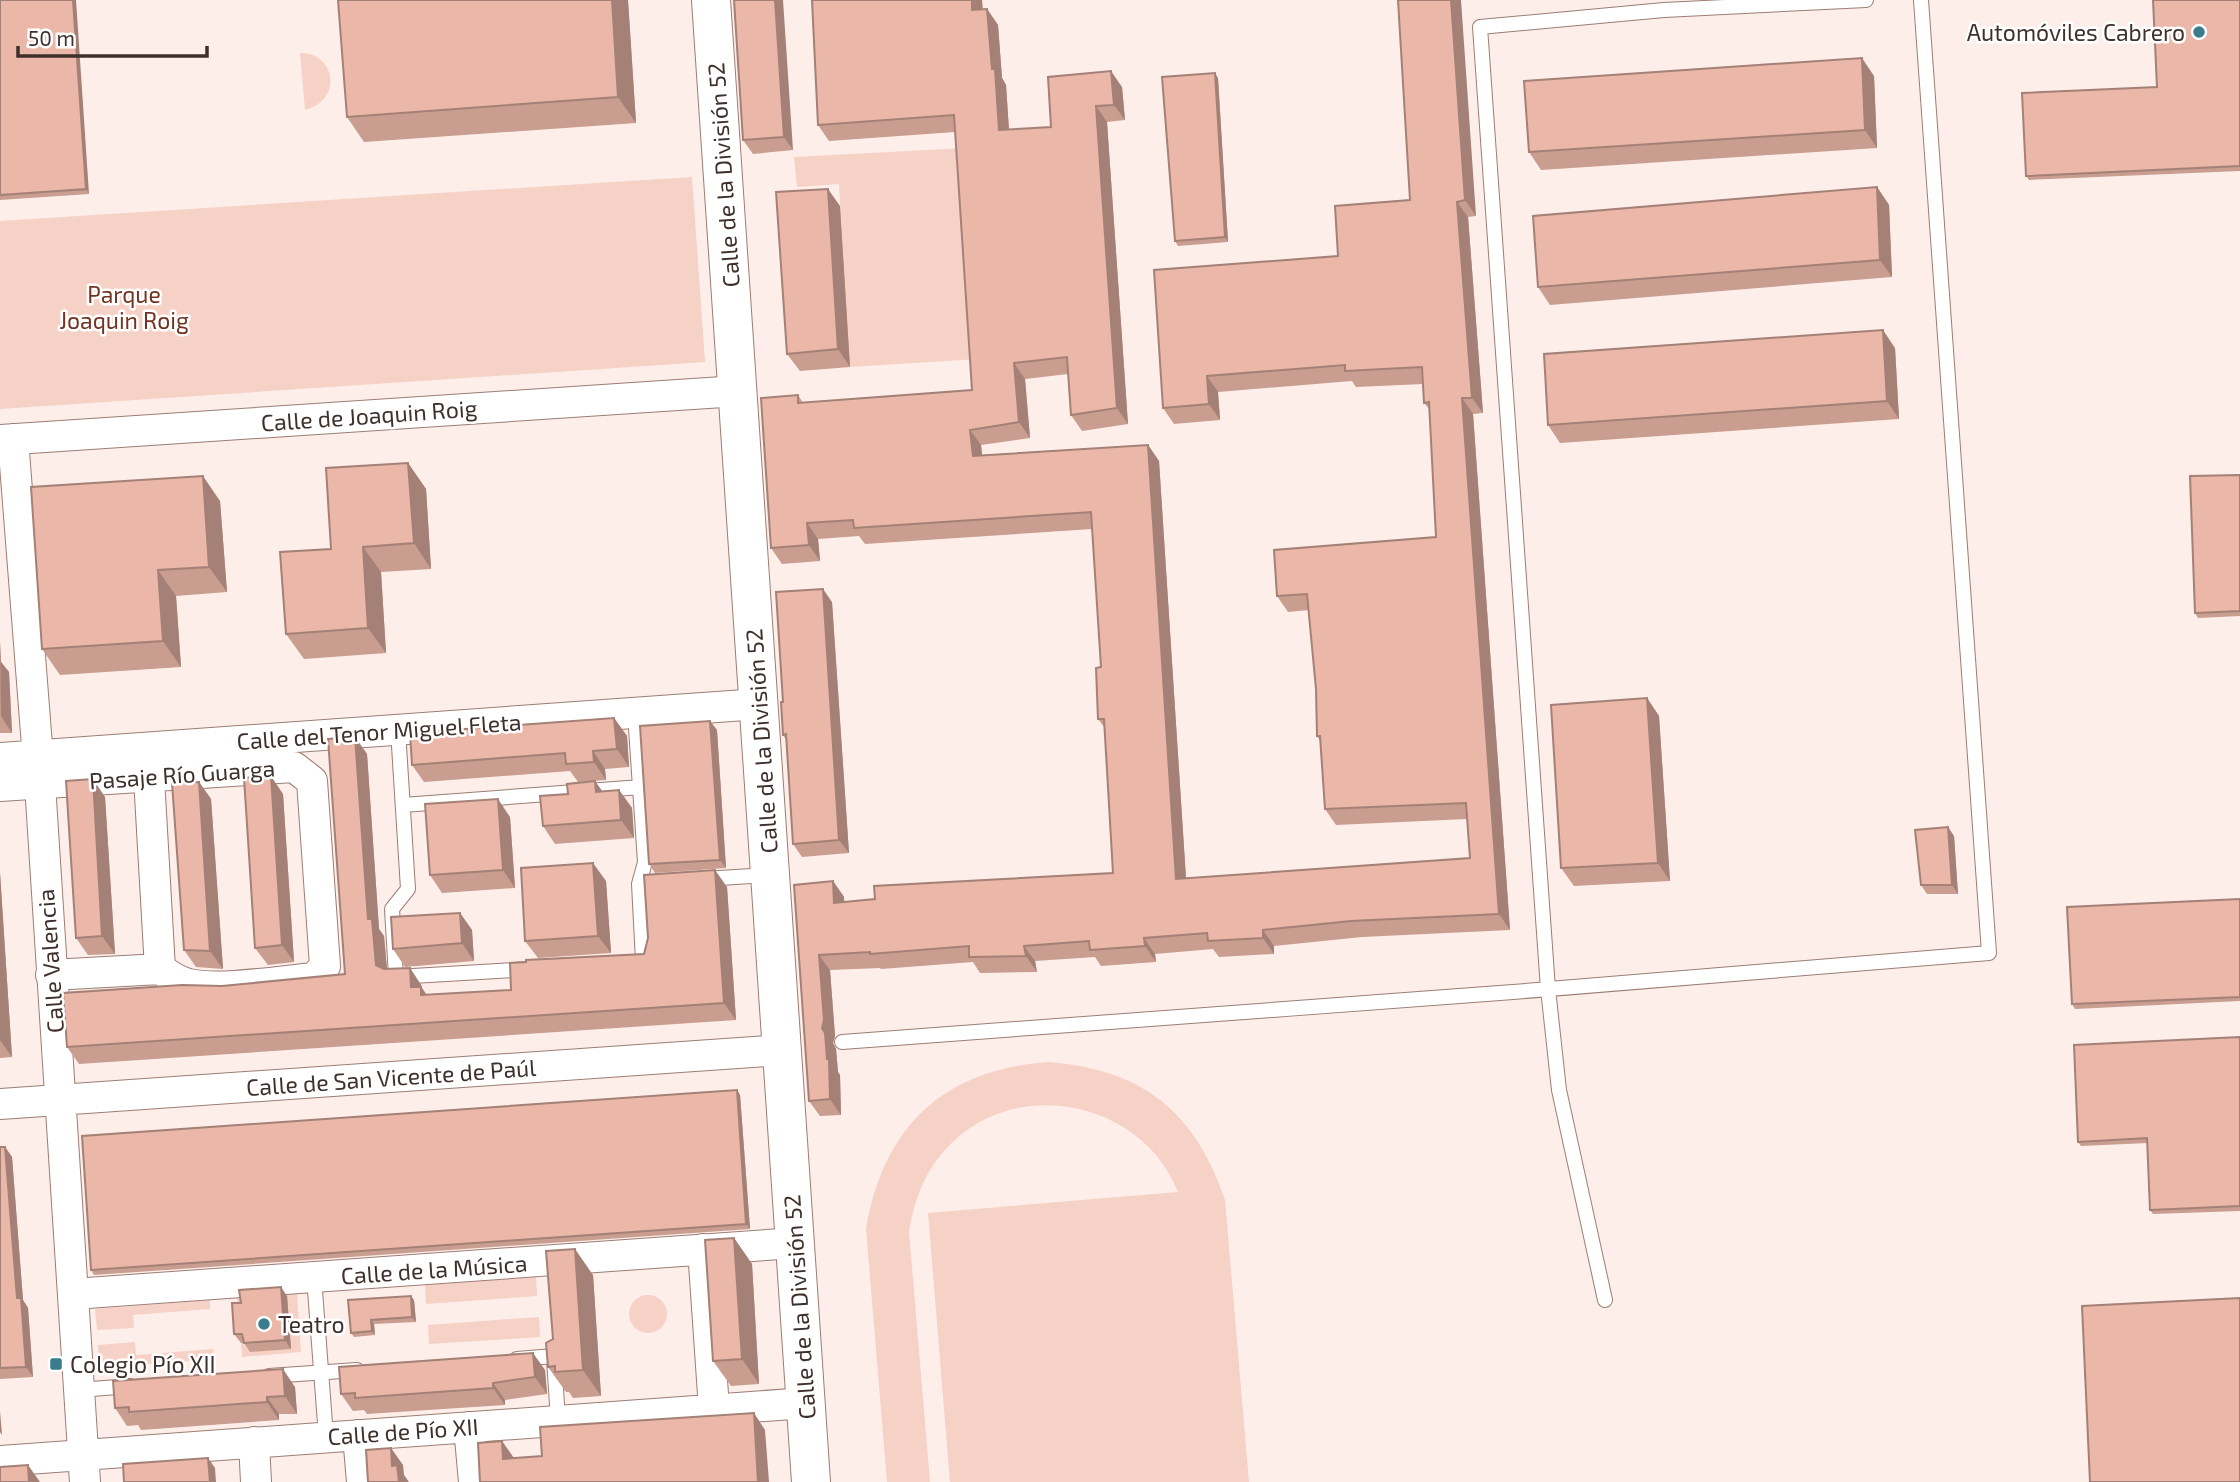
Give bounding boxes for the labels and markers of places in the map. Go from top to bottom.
place label: Automóviles Cabrero [1967,18,2185,46]
marker: Automóviles Cabrero [2191,24,2207,40]
place label: Teatro [278,1310,345,1338]
marker: Teatro [256,1316,272,1332]
place label: Colegio Pío XII [70,1350,216,1378]
marker: Colegio Pío XII [48,1356,64,1372]

